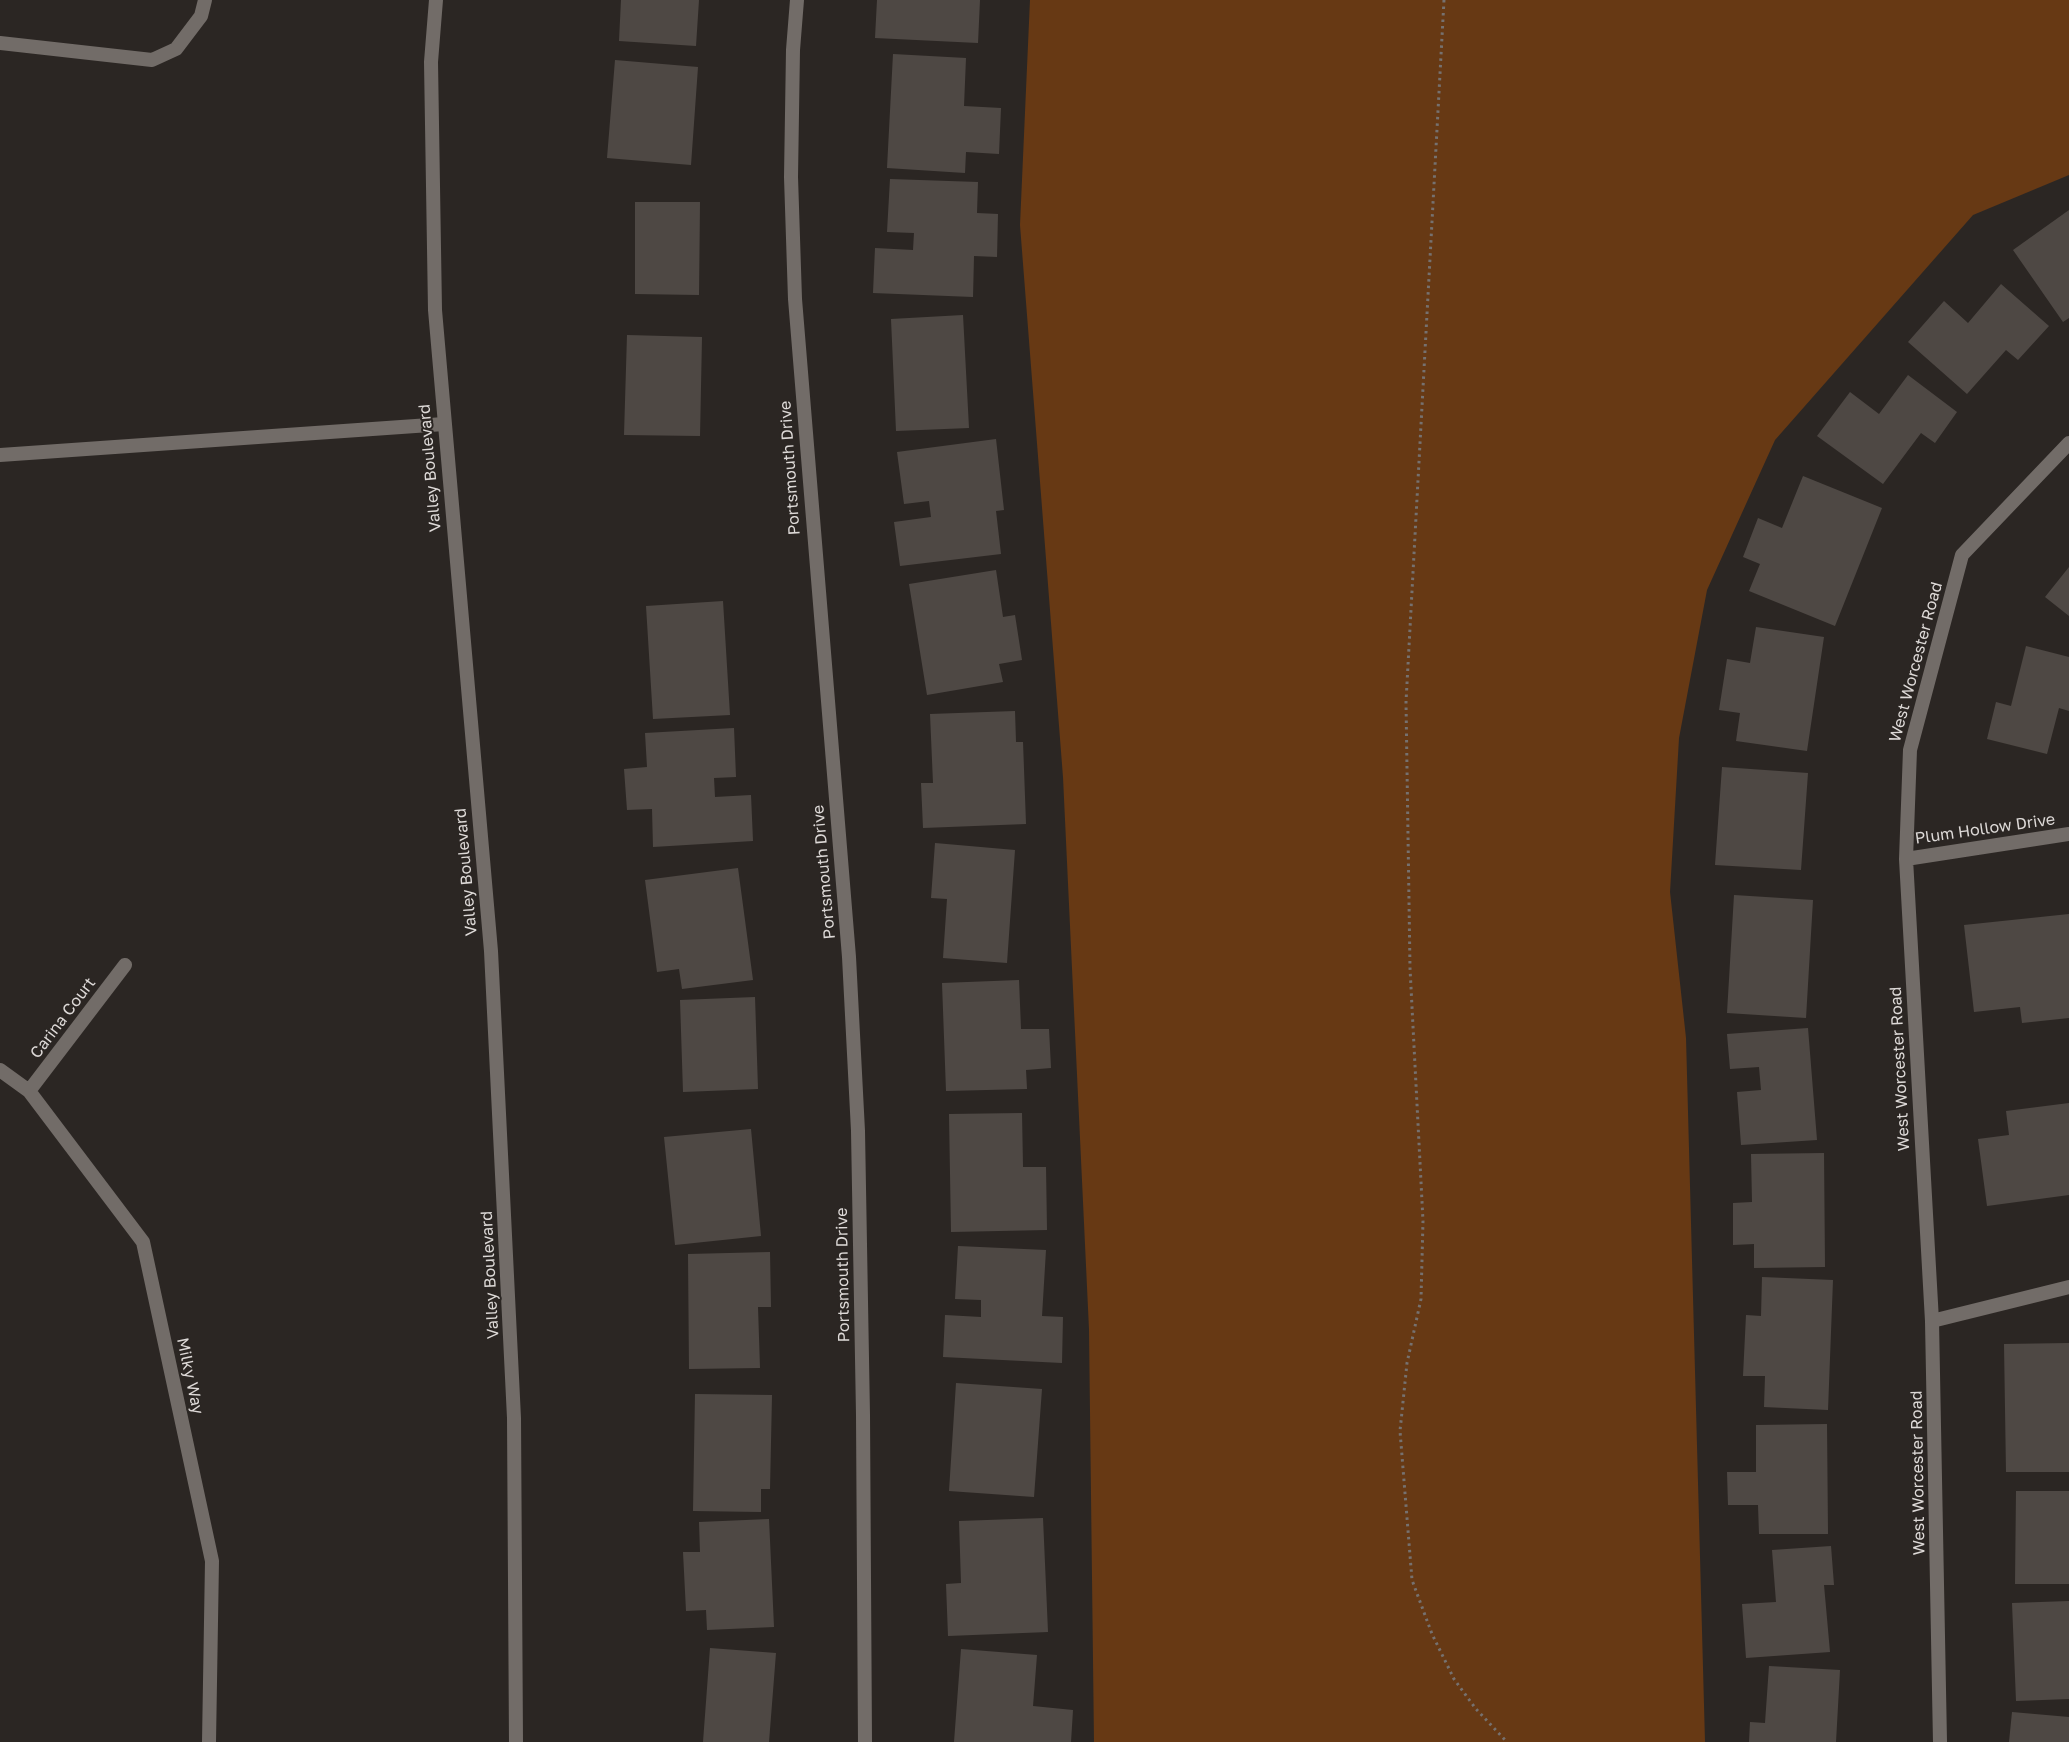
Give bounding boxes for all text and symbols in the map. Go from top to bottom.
street label: Portsmouth Drive [776,400,804,536]
street label: Valley Boulevard [415,403,445,533]
street label: West Worcester Road [1885,580,1947,744]
street label: Portsmouth Drive [809,804,839,940]
street label: Valley Boulevard [451,807,481,937]
street label: Plum Hollow Drive [1914,810,2056,848]
street label: Carina Court [26,974,100,1062]
street label: West Worcester Road [1886,986,1914,1152]
street label: Portsmouth Drive [832,1207,854,1343]
street label: Valley Boulevard [477,1211,503,1339]
street label: Milky Way [173,1336,207,1416]
street label: West Worcester Road [1907,1390,1929,1556]

